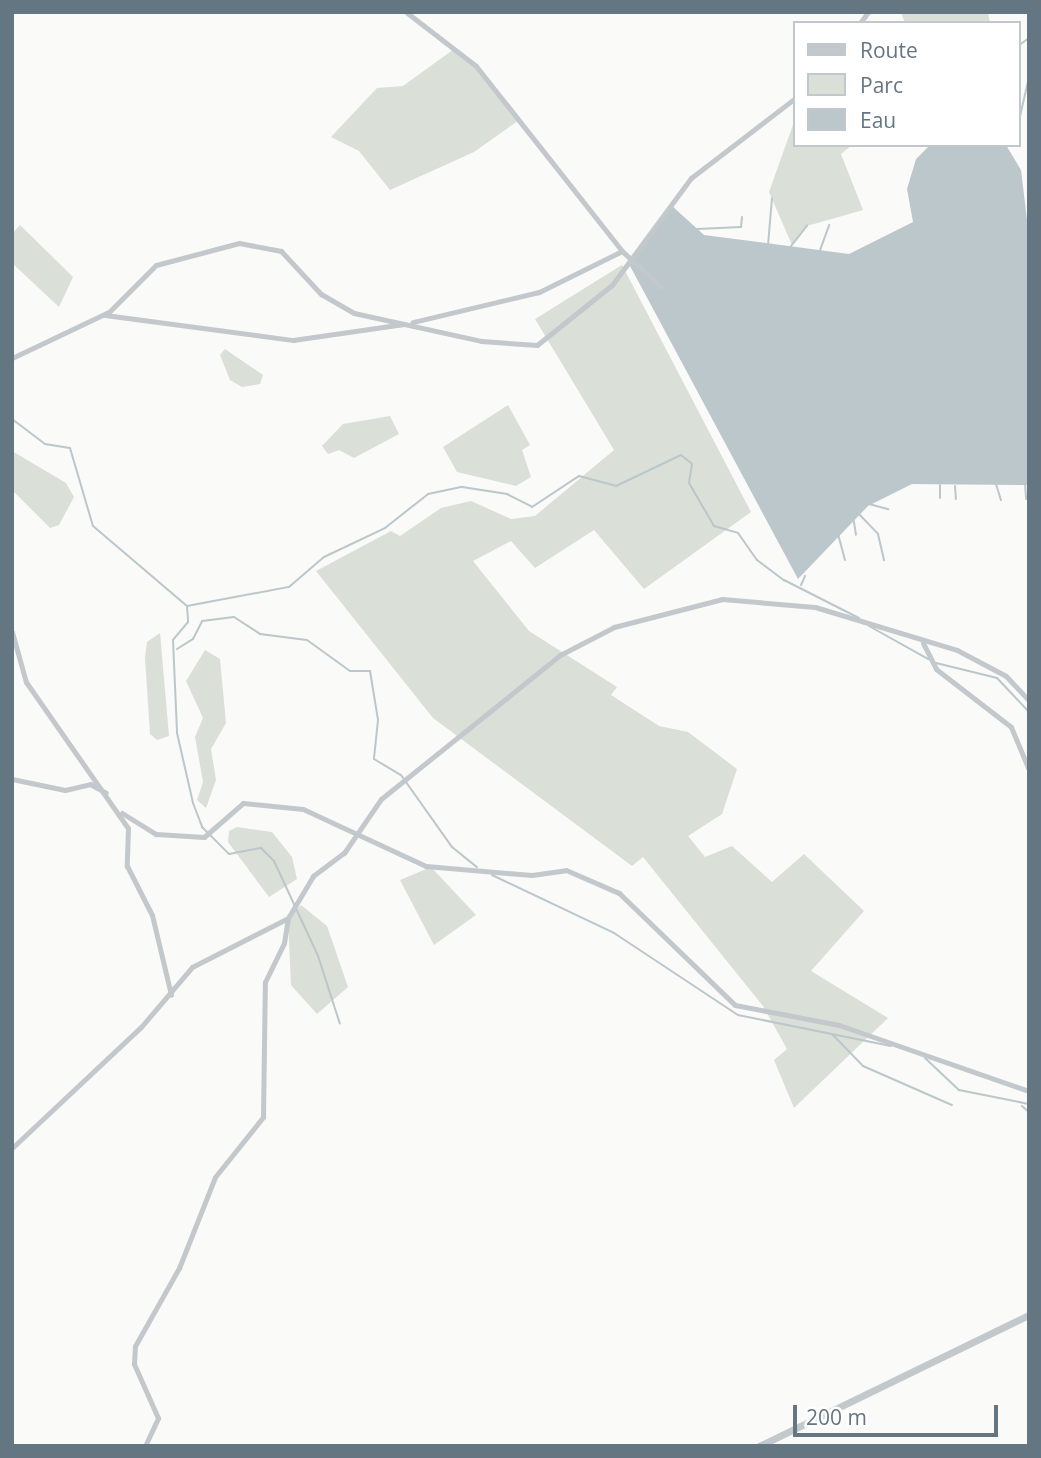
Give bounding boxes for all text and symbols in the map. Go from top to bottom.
legend [792,21,1020,147]
text: Route [860,36,918,64]
text: Parc [860,71,903,99]
text: Eau [860,106,896,134]
scale bar [796,1392,1001,1436]
text: 200 m [806,1403,867,1431]

